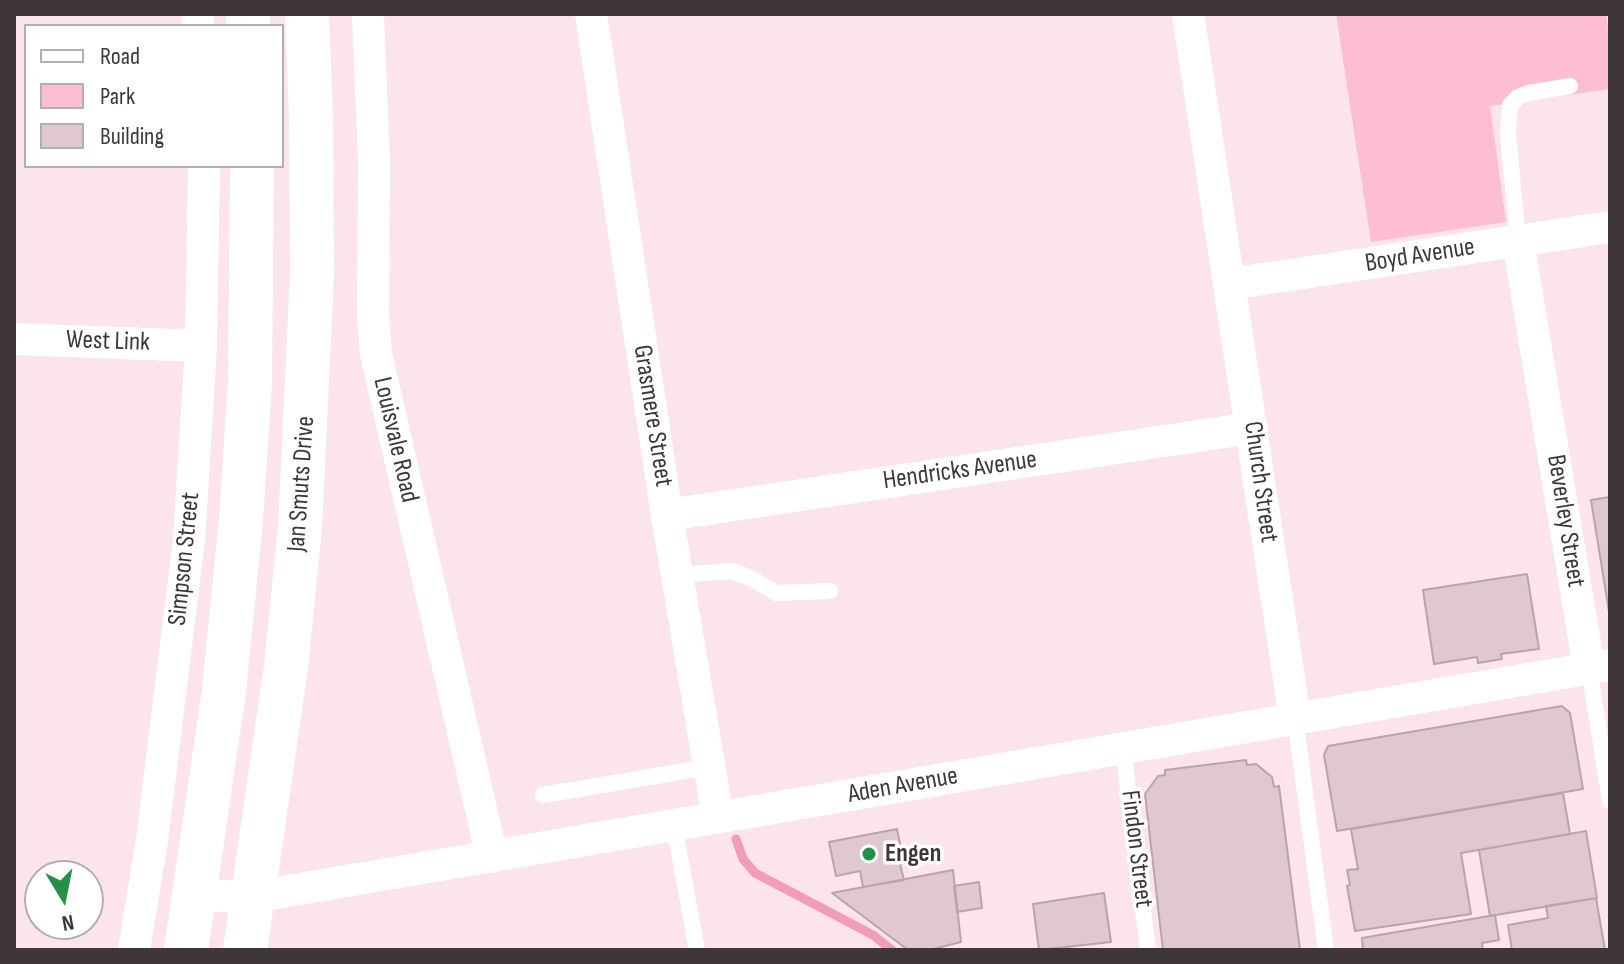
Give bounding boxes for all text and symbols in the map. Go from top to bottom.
legend [24,24,284,168]
text: Road [100,42,140,71]
text: Park [100,82,135,111]
text: Building [100,122,164,151]
street label: Boyd Avenue [1363,232,1477,280]
street label: West Link [66,325,150,359]
street label: Grasmere Street [625,343,679,489]
street label: Louisvale Road [365,374,425,506]
street label: Jan Smuts Drive [282,415,322,553]
street label: Church Street [1236,419,1284,545]
street label: Hendricks Avenue [881,445,1039,497]
street label: Beverley Street [1539,453,1591,589]
street label: Simpson Street [162,491,208,627]
street label: Aden Avenue [846,761,960,811]
street label: Findon Street [1113,789,1159,909]
place label: Engen [885,838,941,870]
marker: Engen [860,845,878,863]
north arrow [24,860,104,940]
text: N [60,908,76,936]

